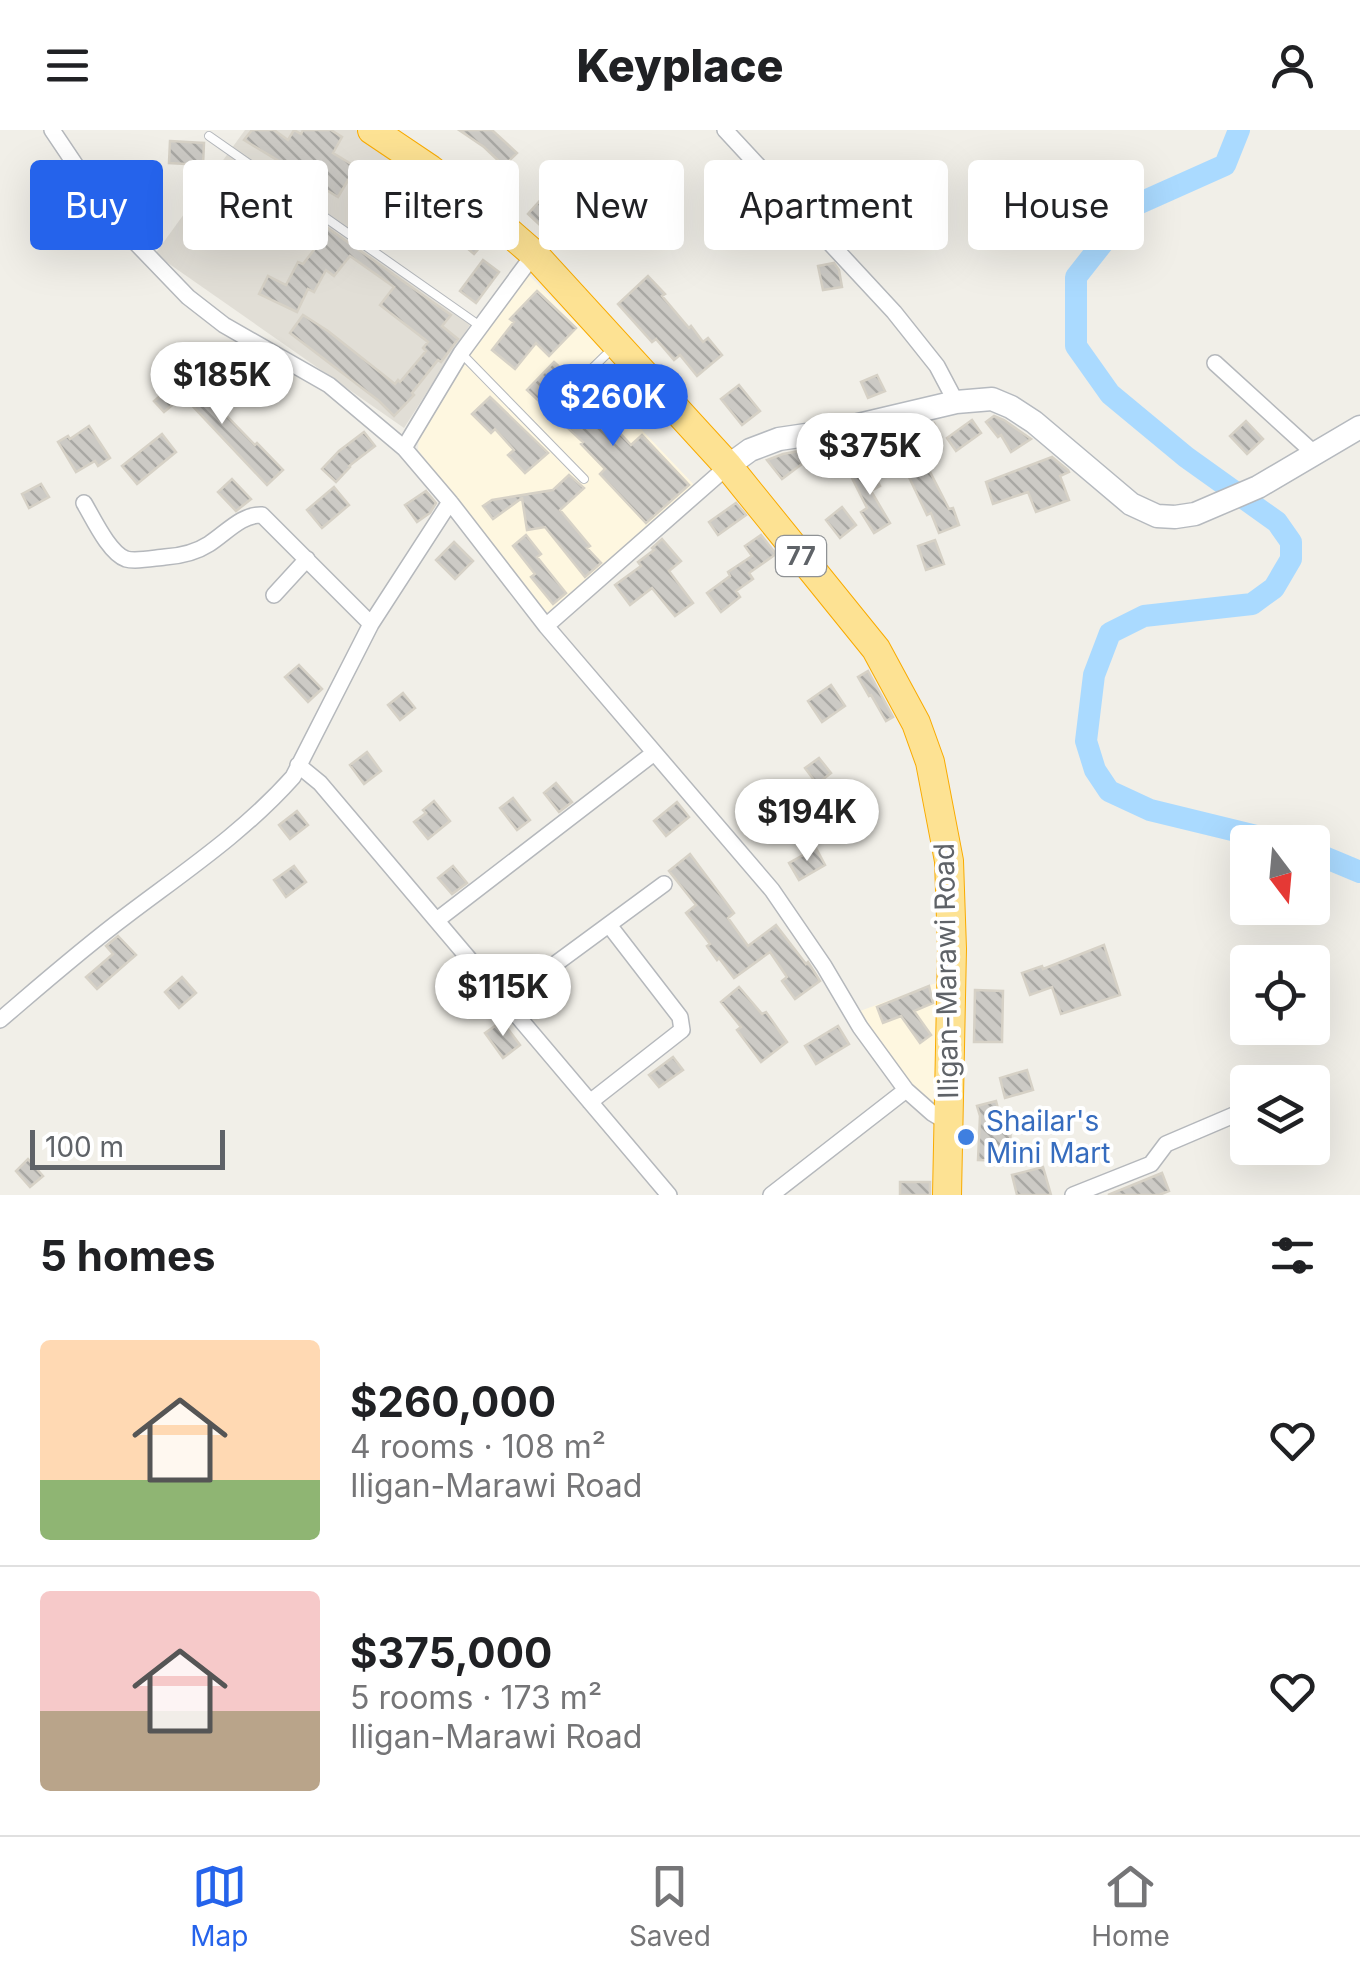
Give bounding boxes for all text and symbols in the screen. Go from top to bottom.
icon: menu [40,38,95,93]
text: Keyplace [576,38,784,93]
icon: person [1265,38,1320,93]
chip: Buy [30,160,163,250]
chip: Rent [183,160,328,250]
chip: Filters [348,160,519,250]
chip: New [539,160,684,250]
chip: Apartment [704,160,948,250]
chip: House [968,160,1144,250]
pin: $185K [152,342,292,427]
text: $185K [172,355,272,394]
pin: $260K [543,364,683,449]
text: $260K [560,377,666,416]
pin: $375K [800,413,940,498]
text: $375K [818,426,922,465]
road number: 77 [776,536,826,576]
pin: $194K [737,779,877,864]
text: $194K [757,792,857,831]
north arrow [1230,825,1330,925]
map controls [1230,825,1330,1165]
street label: Iligan-Marawi Road [927,843,965,1099]
button: locate [1230,945,1330,1045]
pin: $115K [433,954,573,1039]
text: $115K [457,967,549,1006]
button: layers [1230,1065,1330,1165]
place label: Shailar's Mini Mart [986,1104,1110,1170]
scale bar [30,1125,225,1170]
marker: Shailar's Mini Mart [955,1126,977,1148]
text: 100 m [45,1130,124,1164]
icon: filters [1265,1228,1320,1283]
text: 5 homes [40,1230,216,1281]
text: $260,000 [350,1376,556,1427]
icon: home [120,1380,240,1500]
icon: heart [1265,1413,1320,1468]
text: 4 rooms · 108 m² [350,1427,606,1466]
text: Iligan-Marawi Road [350,1466,642,1505]
text: $375,000 [350,1627,552,1678]
icon: home [120,1631,240,1751]
icon: heart [1265,1664,1320,1719]
text: 5 rooms · 173 m² [350,1678,602,1717]
text: Iligan-Marawi Road [350,1717,642,1756]
tab: Map [190,1859,248,1953]
tab: Saved [629,1859,711,1953]
tab: Home [1091,1859,1170,1953]

